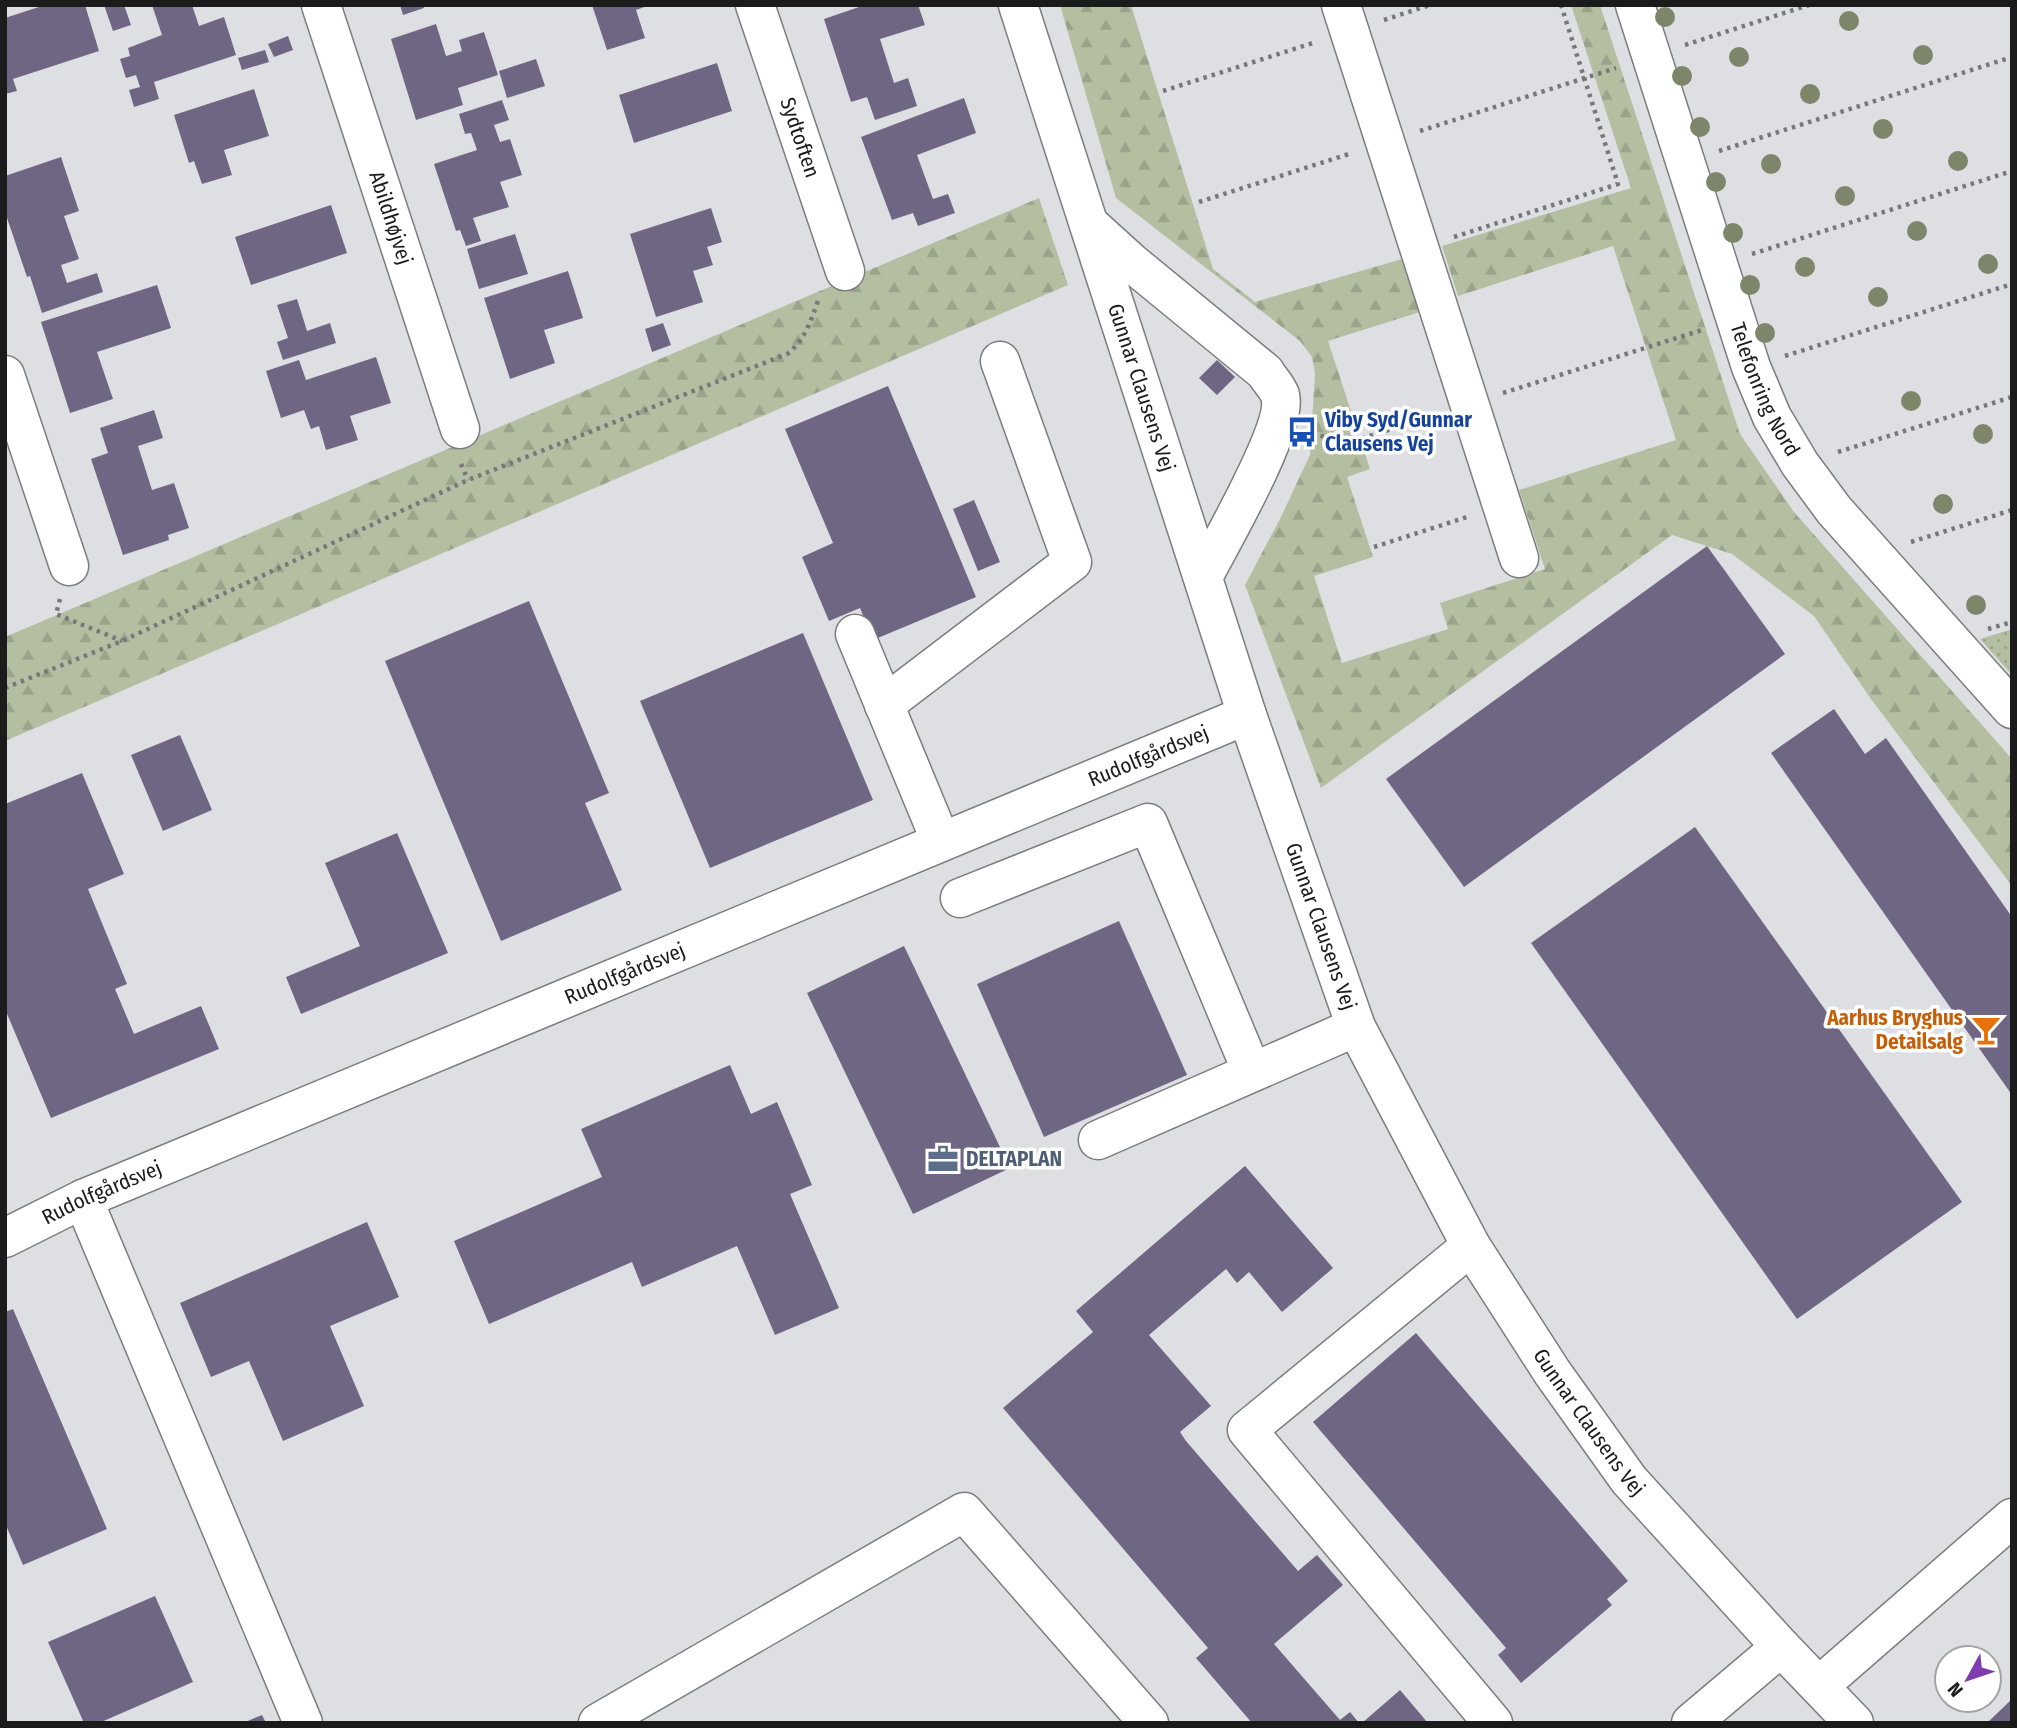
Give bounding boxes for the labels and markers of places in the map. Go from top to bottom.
place label: Viby Syd/Gunnar Clausens Vej [1324,407,1472,457]
bus stop icon: Viby Syd/Gunnar Clausens Vej [1285,415,1319,449]
place label: Aarhus Bryghus Detailsalg [1826,1005,1964,1055]
bar icon: Aarhus Bryghus Detailsalg [1969,1013,2003,1047]
office icon: DELTAPLAN [926,1142,960,1176]
place label: DELTAPLAN [966,1146,1062,1172]

